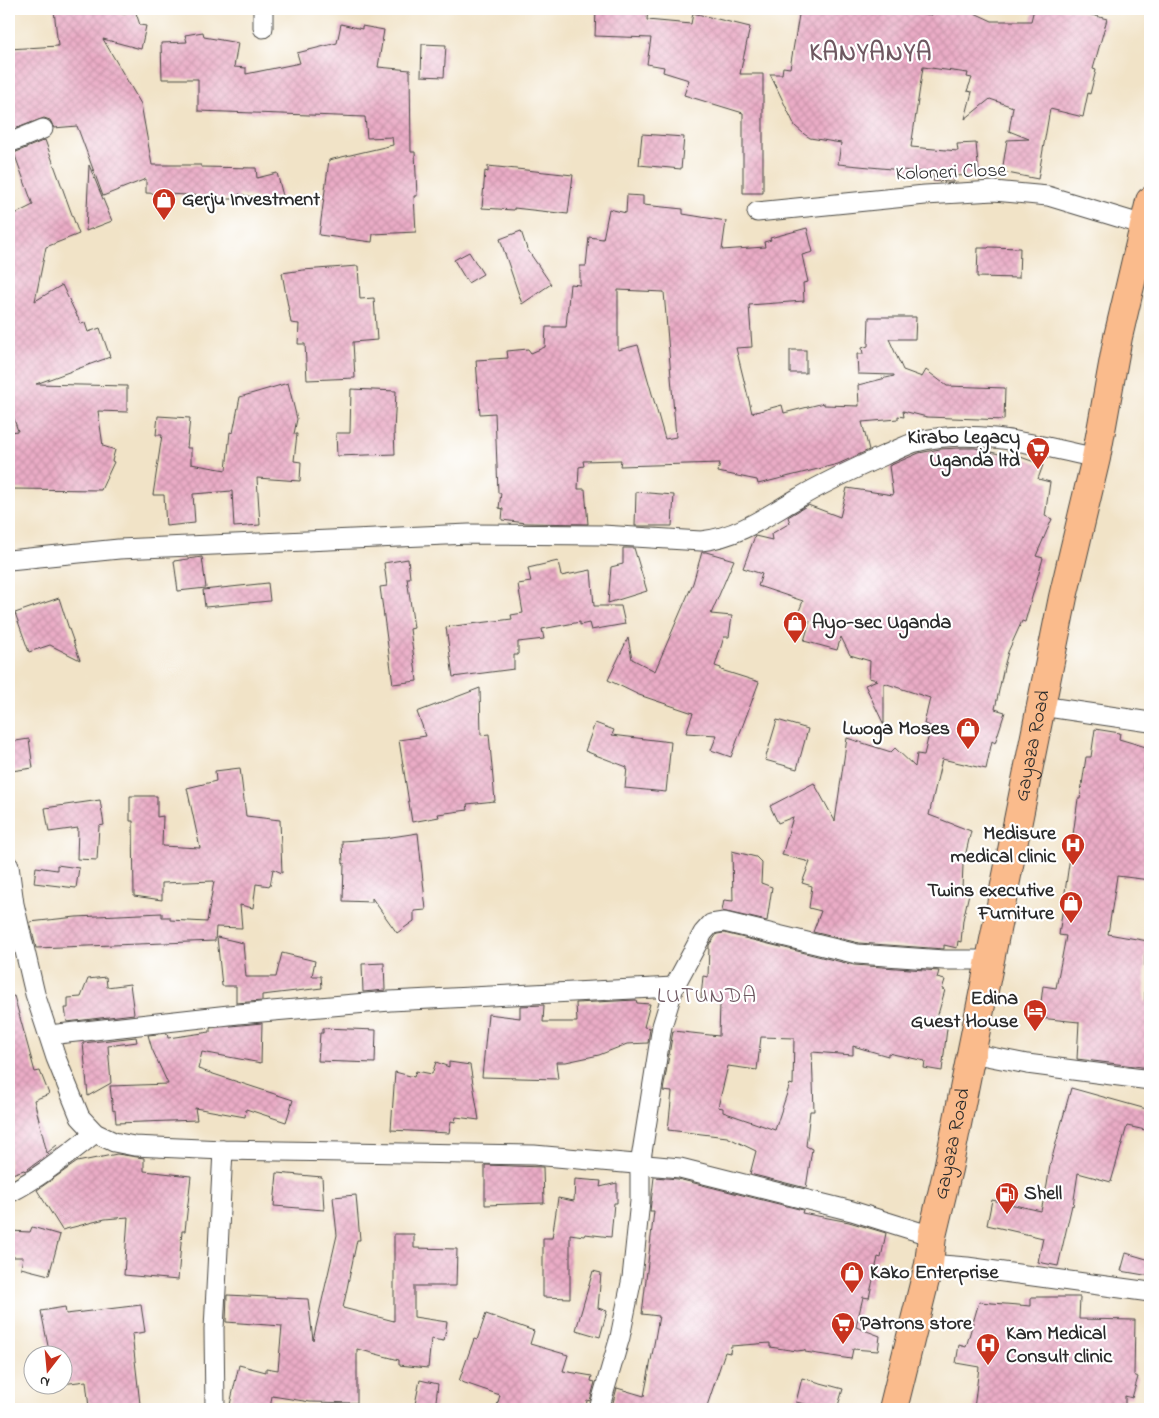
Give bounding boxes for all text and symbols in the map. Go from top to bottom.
district label: KANYANYA [809,36,933,72]
street label: Koloneri Close [895,157,1007,189]
place label: Gerju Investment [182,186,320,215]
shop icon: Gerju Investment [151,187,177,221]
place label: Kirabo Legacy Uganda ltd [908,424,1021,477]
supermarket icon: Kirabo Legacy Uganda ltd [1025,436,1051,470]
place label: Ayo-sec Uganda [812,609,951,639]
shop icon: Ayo-sec Uganda [782,610,808,644]
street label: Gayaza Road [1008,688,1058,804]
place label: Lwoga Moses [843,715,950,745]
shop icon: Lwoga Moses [955,716,981,750]
place label: Medisure medical clinic [950,820,1057,872]
hospital icon: Medisure medical clinic [1060,832,1086,866]
place label: Twins executive Furniture [927,877,1055,929]
shop icon: Twins executive Furniture [1058,890,1084,924]
district label: LUTUNDA [657,981,757,1013]
place label: Edina Guest House [911,985,1019,1037]
hotel icon: Edina Guest House [1022,998,1048,1032]
street label: Gayaza Road [927,1086,978,1202]
place label: Shell [1024,1180,1062,1209]
fuel station icon: Shell [994,1181,1020,1215]
place label: Kako Enterprise [870,1259,999,1288]
shop icon: Kako Enterprise [839,1260,865,1294]
place label: Patrons store [860,1310,973,1339]
supermarket icon: Patrons store [830,1311,856,1345]
place label: Kam Medical Consult clinic [1006,1320,1113,1372]
hospital icon: Kam Medical Consult clinic [975,1332,1001,1366]
north arrow [22,1346,72,1396]
text: N [37,1370,52,1392]

